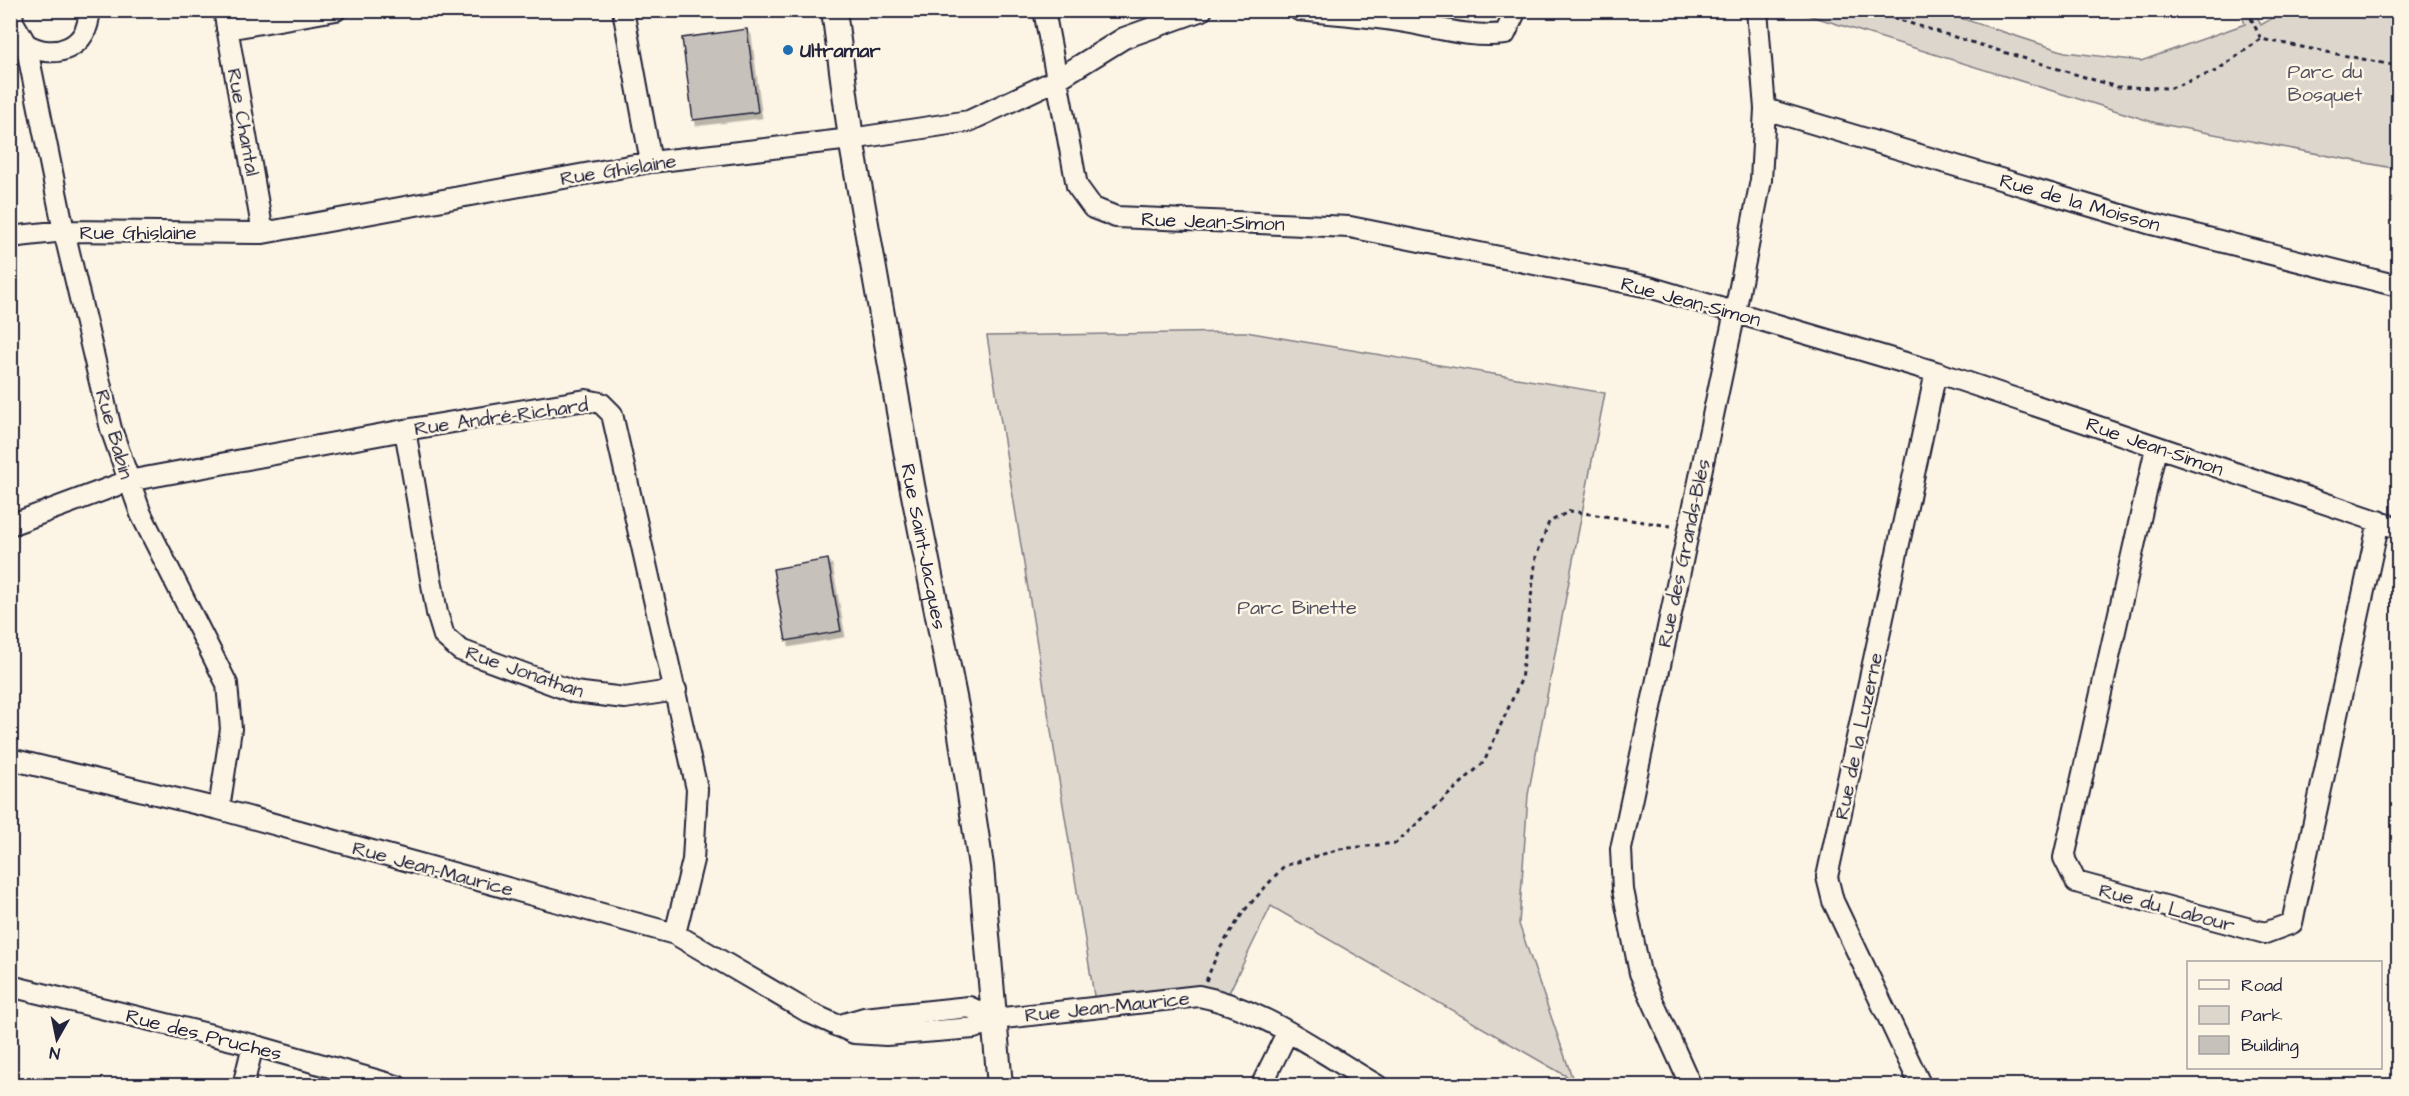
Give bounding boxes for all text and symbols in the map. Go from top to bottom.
place label: Ultramar [800,37,881,65]
marker: Ultramar [781,43,795,57]
park label: Parc du Bosquet [2287,58,2363,109]
street label: Rue Chantal [220,66,266,178]
street label: Rue Ghislaine [558,147,678,193]
street label: Rue de la Moisson [1996,167,2163,239]
street label: Rue Jean-Simon [1141,205,1285,238]
street label: Rue Ghislaine [79,219,197,247]
street label: Rue Jean-Simon [1618,270,1764,334]
street label: Rue Babin [88,386,140,482]
street label: Rue André-Richard [412,391,590,443]
street label: Rue Jean-Simon [2082,410,2227,484]
street label: Rue des Grands-Blés [1650,456,1718,650]
street label: Rue Saint-Jacques [893,461,953,632]
park label: Parc Binette [1237,594,1357,622]
street label: Rue Jonathan [462,639,588,705]
street label: Rue de la Luzerne [1828,650,1890,822]
street label: Rue Jean-Maurice [349,834,516,904]
street label: Rue du Labour [2096,876,2238,940]
legend [2187,961,2382,1069]
text: Road [2241,973,2282,998]
street label: Rue Jean-Maurice [1023,984,1191,1030]
street label: Rue des Pruches [123,1002,285,1068]
text: Park [2241,1003,2283,1028]
north arrow [27,1009,87,1069]
text: Building [2241,1033,2299,1059]
text: N [48,1041,61,1064]

